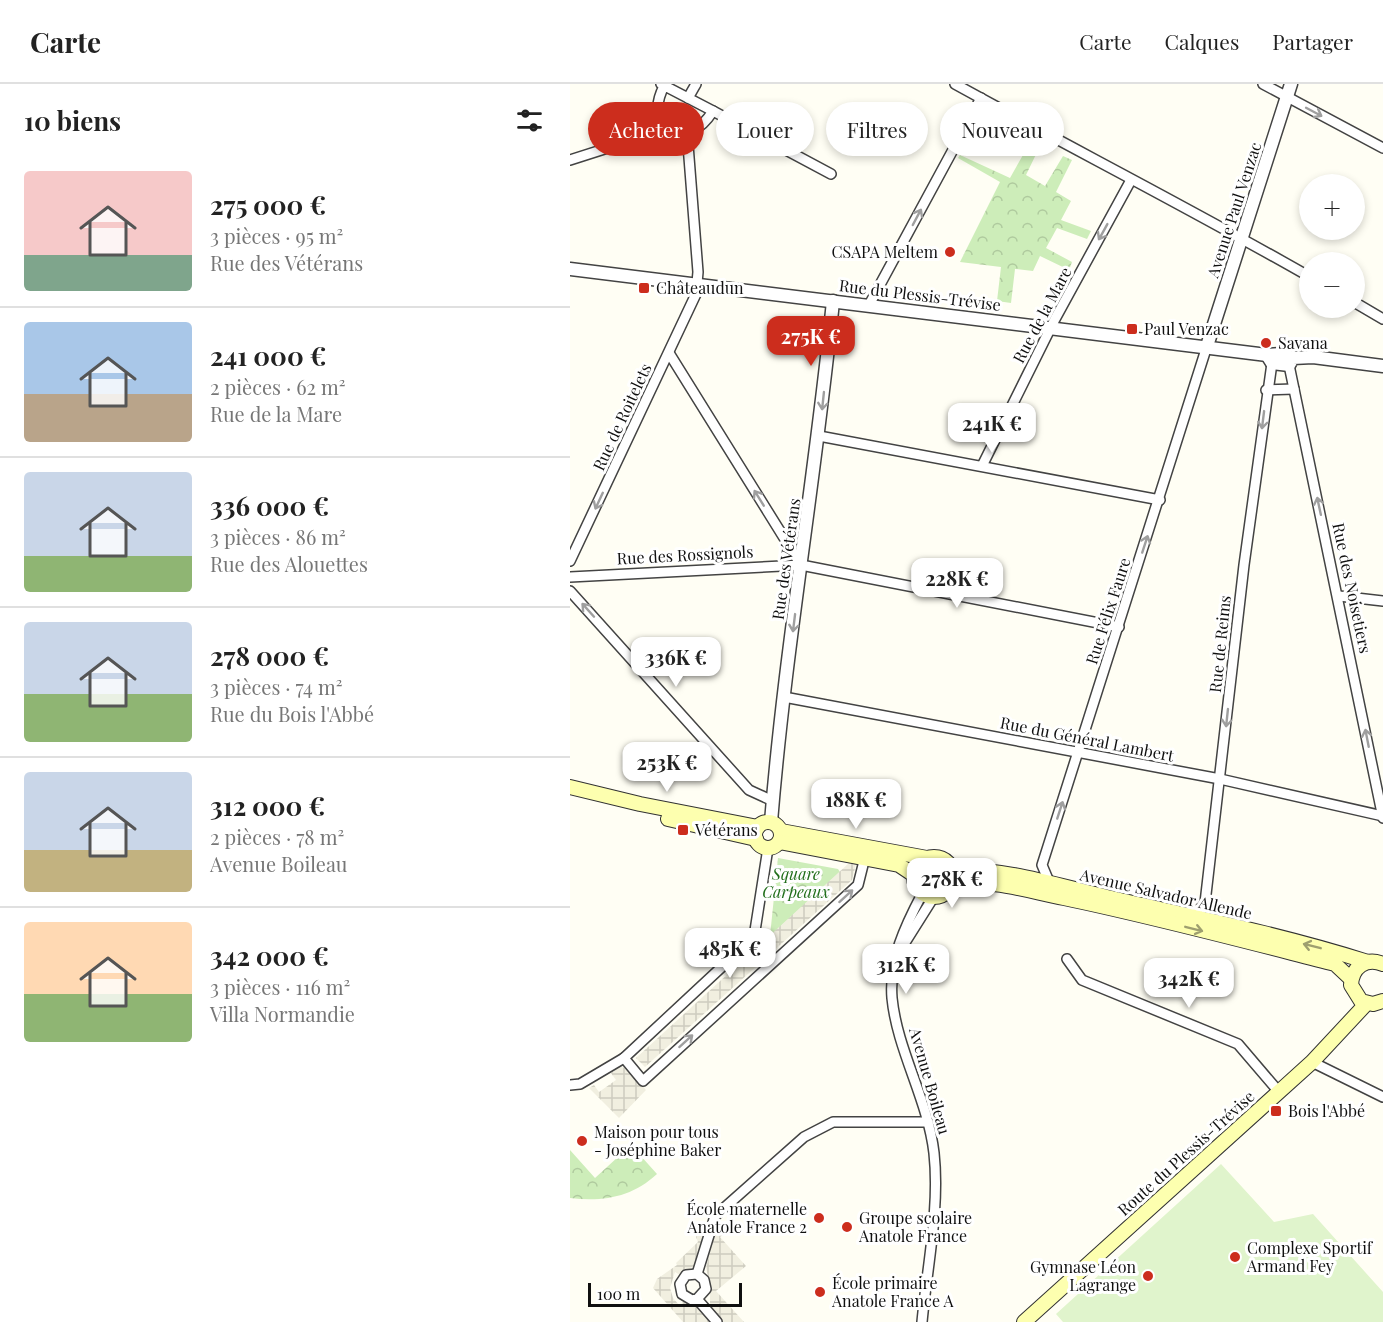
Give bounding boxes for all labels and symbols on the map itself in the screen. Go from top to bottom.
one-way arrow [1305,106,1323,118]
street label: Avenue Paul Venzac [1201,139,1265,281]
one-way arrow [912,209,923,227]
one-way arrow [1097,222,1108,240]
place label: CSAPA Meltem [832,241,938,262]
marker: CSAPA Meltem [943,245,957,259]
street label: Rue de la Mare [1007,263,1076,366]
street label: Rue du Plessis-Trévise [838,274,1002,315]
place label: Châteaudun [656,277,744,298]
marker: Châteaudun [637,281,651,295]
pin: 275K € [762,316,860,367]
place label: Paul Venzac [1144,318,1229,339]
marker: Paul Venzac [1125,322,1139,336]
place label: Savana [1278,332,1328,353]
marker: Savana [1259,336,1273,350]
street label: Rue de Roitelets [588,360,656,474]
one-way arrow [817,390,828,410]
pin: 241K € [943,403,1041,454]
one-way arrow [1257,410,1268,430]
one-way arrow [753,489,766,506]
one-way arrow [593,492,605,510]
street label: Rue des Vétérans [767,497,804,621]
one-way arrow [1313,497,1325,516]
street label: Rue des Noisetiers [1328,521,1377,655]
one-way arrow [1141,535,1152,554]
street label: Rue des Rossignols [616,540,754,569]
street label: Rue Félix Faure [1080,555,1135,667]
pin: 228K € [908,558,1006,609]
street label: Rue de Reims [1204,594,1235,694]
one-way arrow [581,603,595,618]
one-way arrow [788,613,799,633]
pin: 336K € [627,637,725,688]
one-way arrow [1221,708,1232,727]
street label: Rue du Général Lambert [998,711,1176,766]
one-way arrow [1361,729,1372,748]
pin: 253K € [618,742,716,793]
pin: 188K € [807,779,905,830]
one-way arrow [1055,801,1066,820]
place label: Vétérans [694,819,758,840]
marker: Vétérans [676,823,690,837]
pin: 278K € [903,858,1001,909]
park label: Square Carpeaux [762,863,830,902]
street label: Avenue Salvador Allende [1077,863,1254,924]
one-way arrow [838,889,853,903]
one-way arrow [1184,923,1203,935]
pin: 485K € [681,928,779,979]
one-way arrow [1302,940,1321,951]
pin: 312K € [857,944,955,995]
pin: 342K € [1140,958,1238,1009]
street label: Avenue Boileau [905,1024,956,1137]
one-way arrow [679,1034,694,1048]
street label: Route du Plessis-Trévise [1113,1086,1259,1220]
place label: Bois l'Abbé [1288,1100,1365,1121]
marker: Bois l'Abbé [1269,1104,1283,1118]
place label: Maison pour tous - Joséphine Baker [594,1121,721,1160]
marker: Maison pour tous - Joséphine Baker [575,1134,589,1148]
place label: École maternelle Anatole France 2 [686,1198,807,1237]
place label: Groupe scolaire Anatole France [858,1207,972,1246]
marker: École maternelle Anatole France 2 [812,1211,826,1225]
marker: Groupe scolaire Anatole France [840,1220,854,1234]
place label: Complexe Sportif Armand Fey [1246,1237,1374,1276]
marker: Complexe Sportif Armand Fey [1228,1250,1242,1264]
place label: Gymnase Léon Lagrange [1030,1256,1136,1295]
marker: Gymnase Léon Lagrange [1141,1269,1155,1283]
place label: École primaire Anatole France A [831,1272,954,1311]
scale bar [588,1280,742,1308]
marker: École primaire Anatole France A [813,1285,827,1299]

